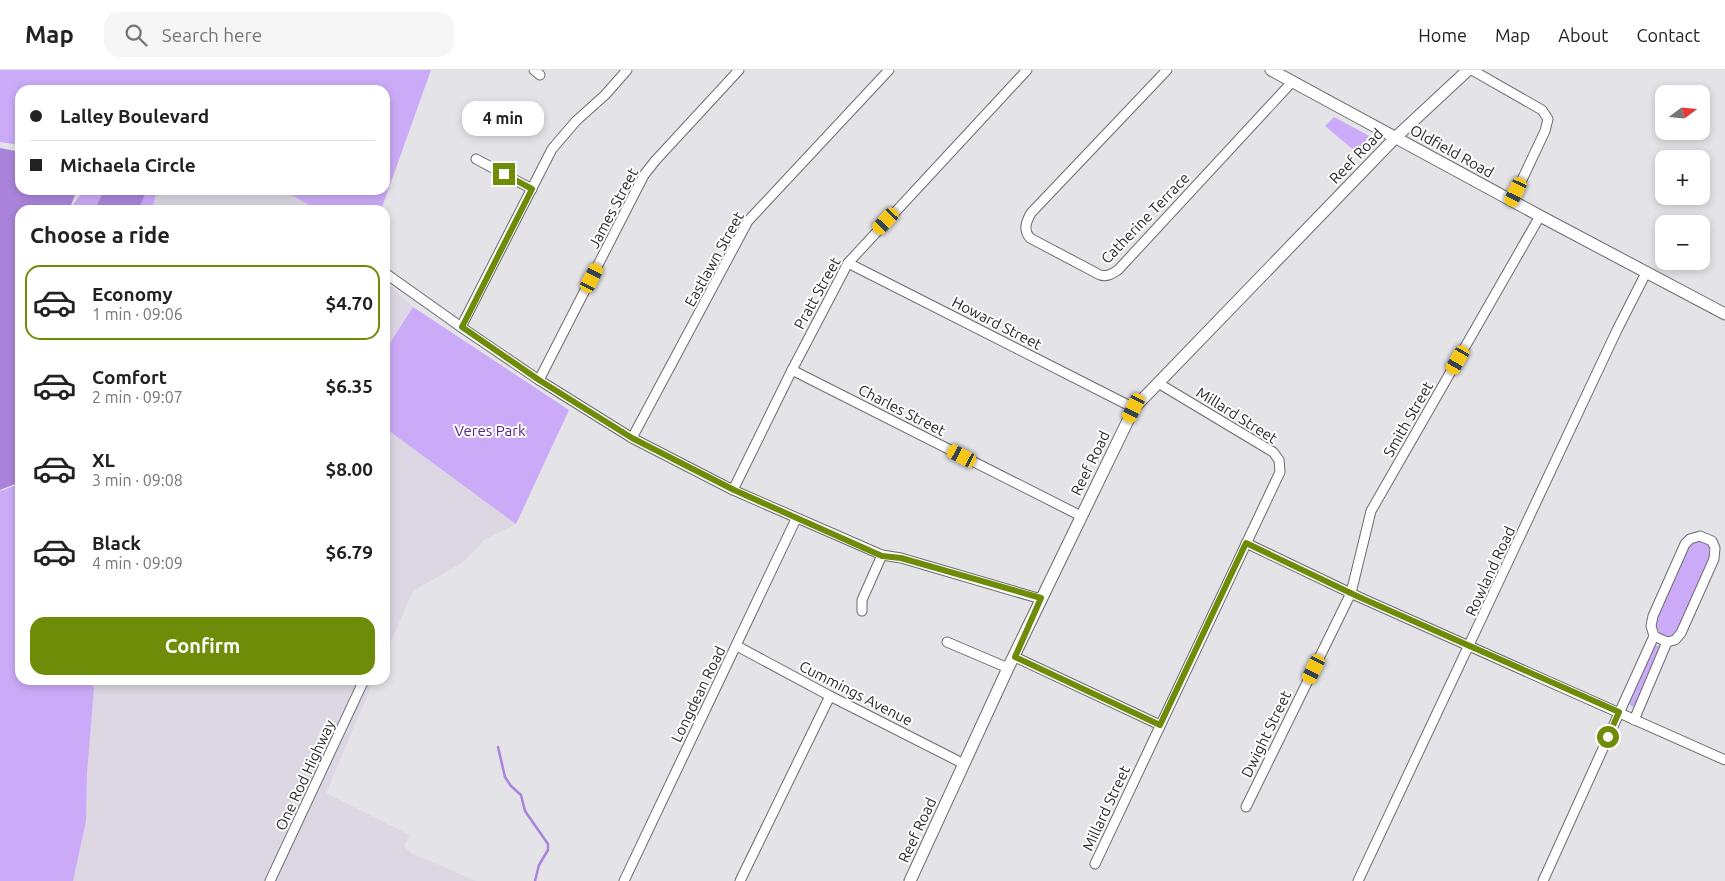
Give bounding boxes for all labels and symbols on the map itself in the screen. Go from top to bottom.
north arrow [1655,85,1710,140]
callout: 4 min [463,102,545,136]
street label: Oldfield Road [1407,121,1497,181]
street label: Reef Road [1326,125,1386,187]
route end [493,163,515,185]
street label: James Street [585,165,641,251]
street label: Catherine Terrace [1097,169,1193,267]
car [1502,175,1529,209]
car [870,205,901,237]
street label: Eastlawn Street [681,209,747,309]
street label: Pratt Street [790,254,844,332]
car [578,261,605,295]
street label: Howard Street [949,293,1045,353]
car [1444,343,1471,377]
street label: Smith Street [1380,378,1436,460]
street label: Charles Street [856,381,948,439]
street label: Millard Street [1193,383,1281,447]
car [1120,391,1147,425]
park label: Veres Park [455,422,526,439]
street label: Reef Road [1067,428,1113,498]
car [945,443,978,469]
street label: Rowland Road [1462,524,1518,618]
street label: Longdean Road [667,643,729,745]
car [1300,652,1327,686]
street label: Cummings Avenue [797,657,915,729]
street label: Dwight Street [1238,688,1294,780]
street label: One Rod Highway [272,717,338,833]
route start [1597,726,1619,748]
street label: Millard Street [1079,763,1133,853]
street label: Reef Road [895,795,939,865]

